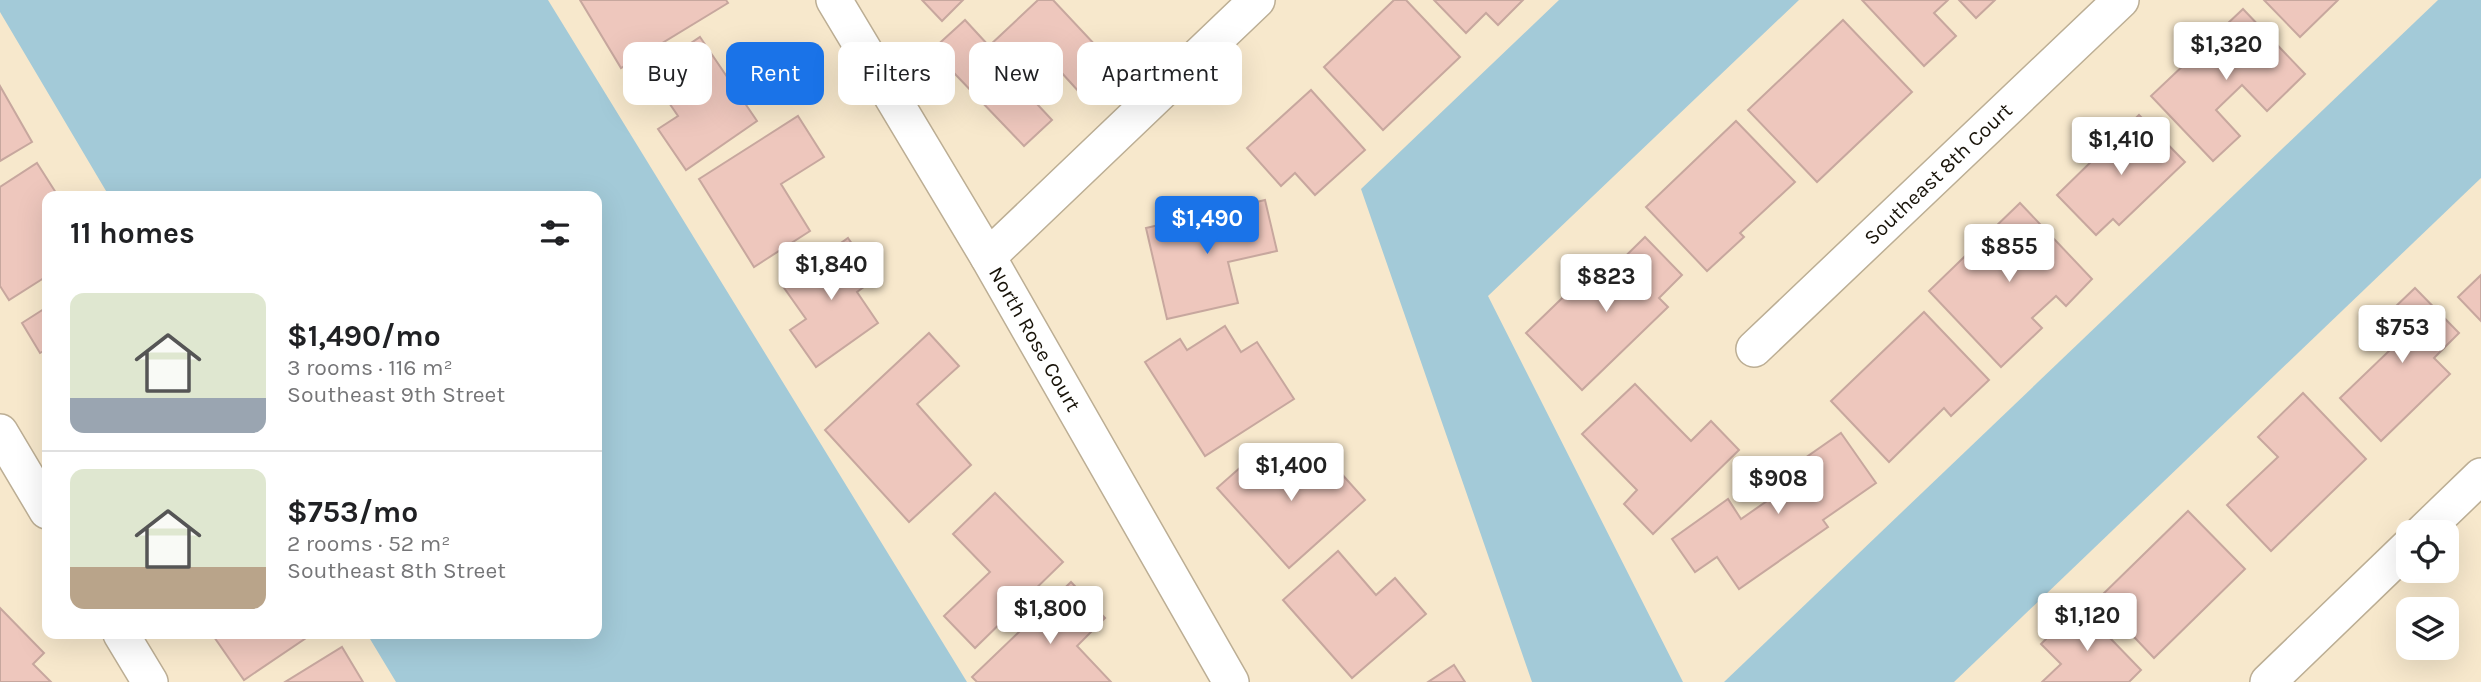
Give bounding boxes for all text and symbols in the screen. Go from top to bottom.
pin: $1,320 [2169,22,2283,82]
text: $1,320 [2190,31,2262,58]
chip: Buy [623,42,712,105]
chip: Rent [726,42,824,105]
chip: Filters [838,42,955,105]
chip: New [969,42,1063,105]
chip: Apartment [1077,42,1242,105]
street label: Southeast 8th Court [1859,98,2017,250]
pin: $1,410 [2064,118,2178,177]
text: $1,410 [2088,126,2154,153]
pin: $1,490 [1150,196,1264,256]
text: $1,490 [1171,205,1243,232]
icon: filters [536,214,574,252]
text: 11 homes [70,215,195,251]
pin: $855 [1968,224,2050,284]
text: $855 [1980,233,2038,260]
pin: $1,840 [774,243,888,302]
text: $1,840 [795,251,867,278]
pin: $823 [1565,254,1647,314]
street label: North Rose Court [984,262,1086,416]
text: $823 [1577,263,1635,290]
pin: $753 [2361,306,2443,365]
text: $753 [2375,314,2429,341]
text: $1,490/mo [287,318,441,354]
icon: home [126,321,210,405]
text: 3 rooms · 116 m² [287,354,453,381]
text: Southeast 9th Street [287,381,505,408]
pin: $1,400 [1234,444,1348,503]
text: $1,400 [1255,452,1327,479]
pin: $908 [1737,456,1819,516]
text: $908 [1748,465,1808,492]
text: $753/mo [287,494,418,530]
icon: home [126,497,210,581]
map controls [2396,520,2459,660]
button: locate [2396,520,2459,583]
text: 2 rooms · 52 m² [287,530,450,557]
text: Southeast 8th Street [287,557,506,584]
pin: $1,800 [993,586,1107,646]
pin: $1,120 [2030,594,2144,653]
text: $1,800 [1013,595,1087,622]
button: layers [2396,597,2459,660]
text: $1,120 [2054,602,2120,629]

